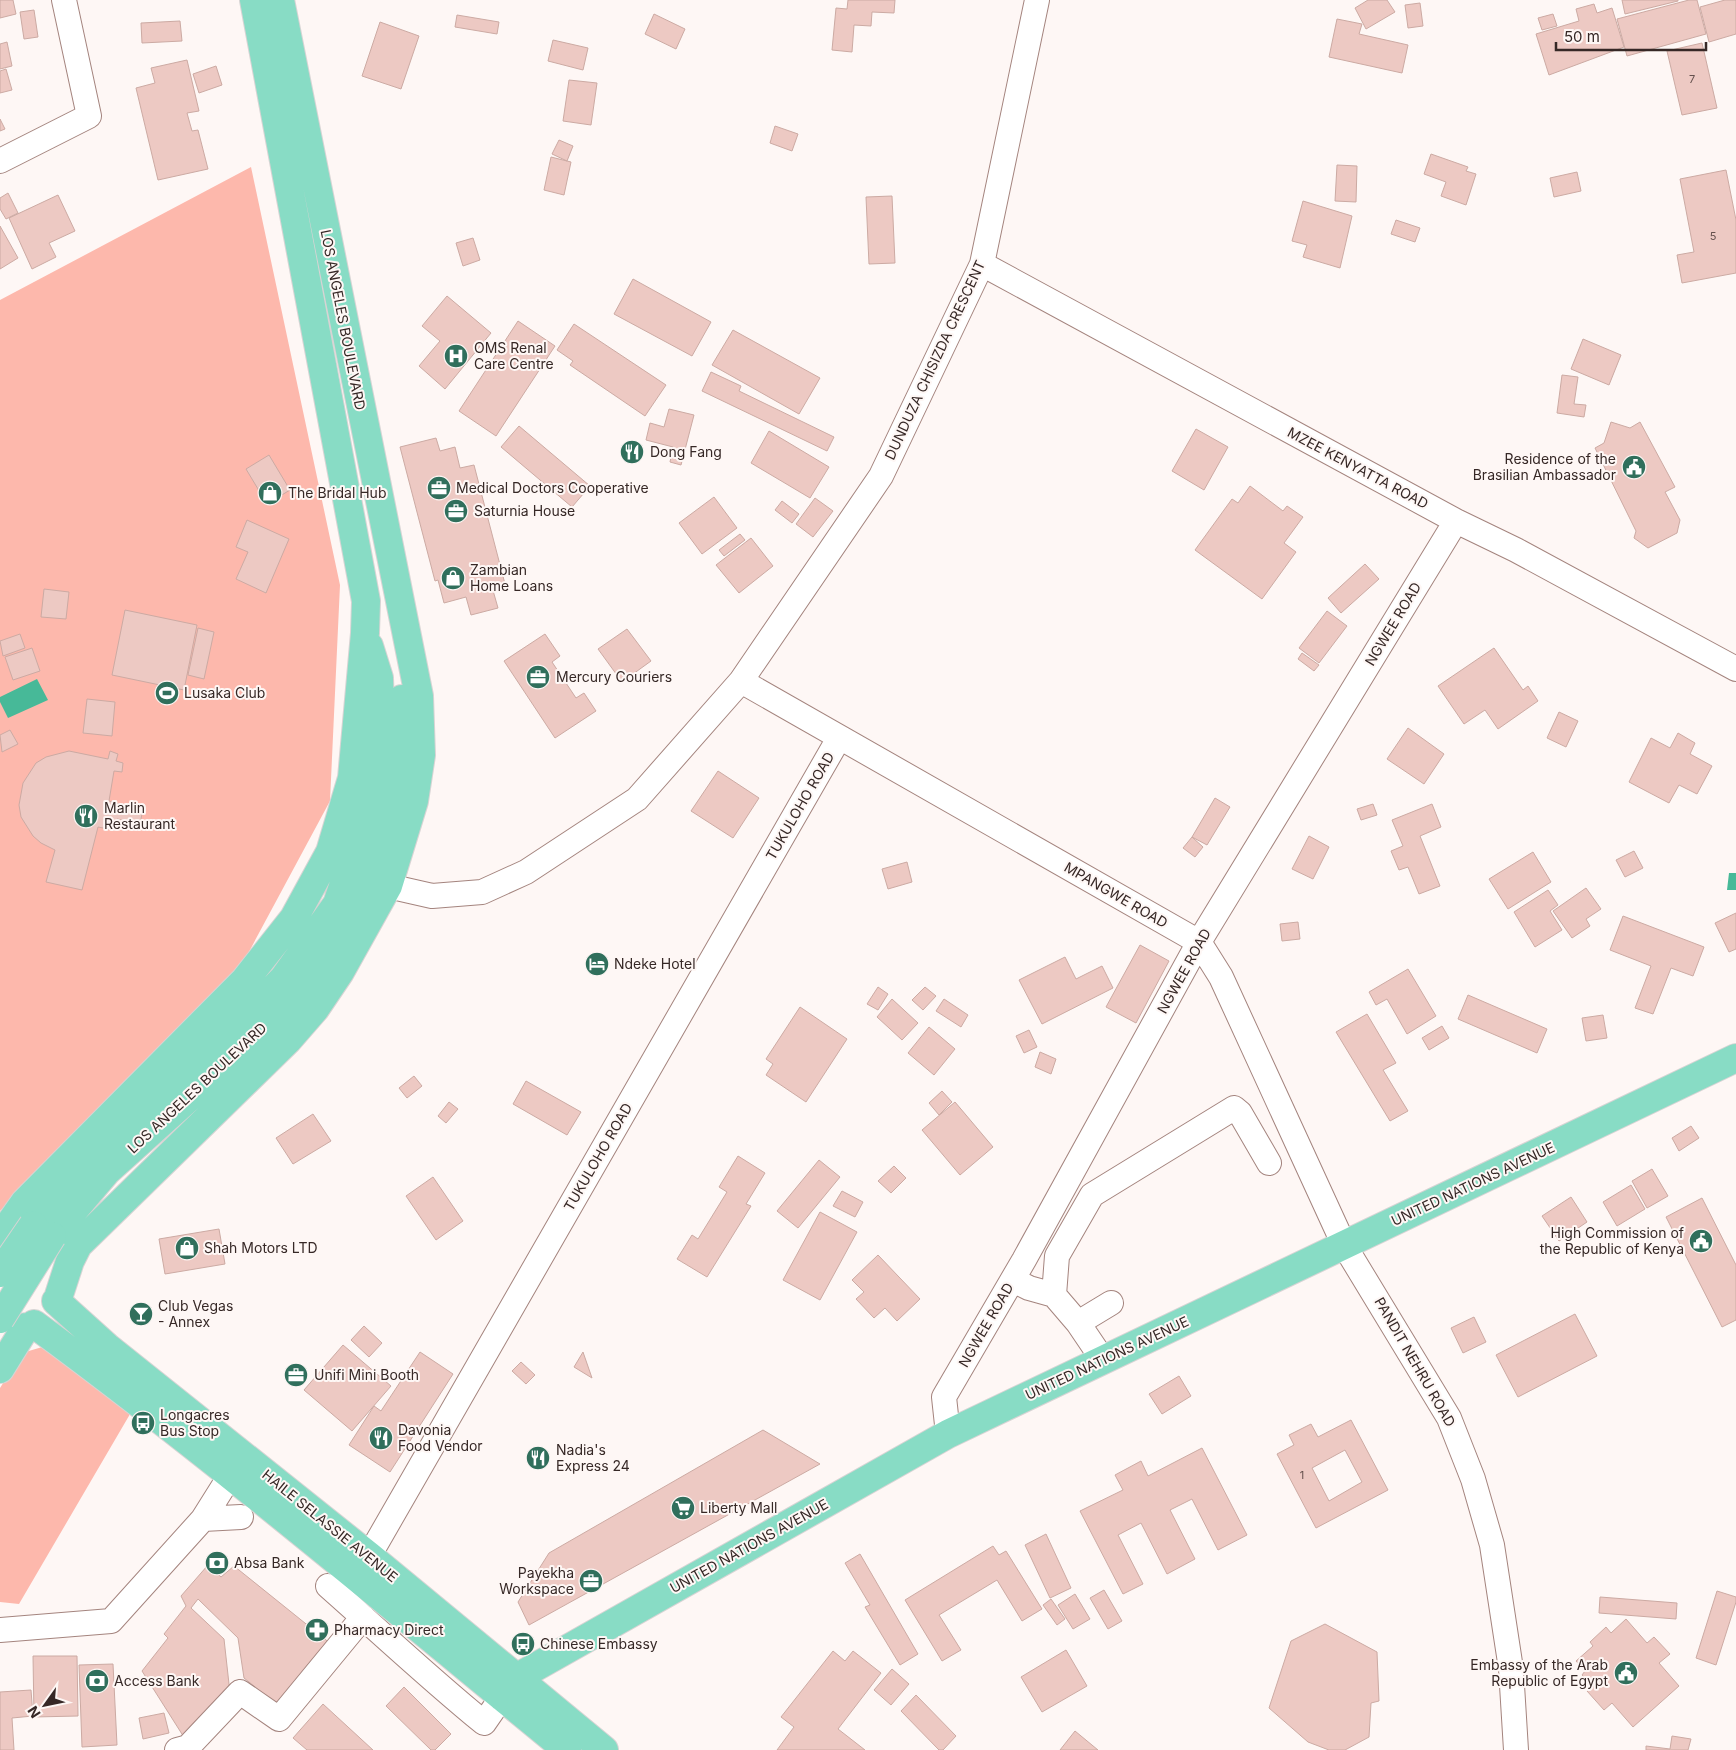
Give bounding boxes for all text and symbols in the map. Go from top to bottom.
scale bar [1556,20,1706,52]
text: 50 m [1564,27,1600,46]
house number: 7 [1689,72,1695,86]
street label: LOS ANGELES BOULEVARD [318,228,369,412]
house number: 5 [1710,229,1717,243]
street label: DUNDUZA CHISIZDA CRESCENT [881,257,988,462]
place label: OMS Renal Care Centre [474,339,554,372]
hospital icon: OMS Renal Care Centre [443,343,469,369]
street label: MZEE KENYATTA ROAD [1285,423,1432,512]
restaurant icon: Dong Fang [619,439,645,465]
place label: Dong Fang [650,443,722,460]
place label: Residence of the Brasilian Ambassador [1473,450,1616,483]
public building icon: Residence of the Brasilian Ambassador [1621,454,1647,480]
office icon: Medical Doctors Cooperative [426,475,452,501]
place label: Medical Doctors Cooperative [456,479,649,496]
shop icon: The Bridal Hub [257,480,283,506]
place label: The Bridal Hub [288,484,386,501]
office icon: Saturnia House [443,498,469,524]
place label: Saturnia House [474,502,575,519]
place label: Zambian Home Loans [470,561,553,594]
shop icon: Zambian Home Loans [440,565,466,591]
street label: NGWEE ROAD [1361,579,1424,669]
office icon: Mercury Couriers [525,664,551,690]
place label: Mercury Couriers [556,668,672,685]
sports icon: Lusaka Club [154,680,180,706]
place label: Lusaka Club [184,684,265,701]
street label: TUKULOHO ROAD [762,749,837,863]
place label: Marlin Restaurant [104,799,176,832]
restaurant icon: Marlin Restaurant [73,803,99,829]
street label: MPANGWE ROAD [1062,858,1171,931]
street label: NGWEE ROAD [1153,925,1214,1016]
hotel icon: Ndeke Hotel [584,951,610,977]
place label: Ndeke Hotel [614,955,696,972]
street label: LOS ANGELES BOULEVARD [124,1019,270,1156]
street label: TUKULOHO ROAD [560,1100,635,1214]
street label: UNITED NATIONS AVENUE [1388,1138,1557,1229]
place label: High Commission of the Republic of Kenya [1540,1224,1684,1257]
public building icon: High Commission of the Republic of Kenya [1688,1228,1714,1254]
shop icon: Shah Motors LTD [174,1235,200,1261]
place label: Shah Motors LTD [204,1239,318,1256]
street label: NGWEE ROAD [955,1280,1017,1370]
street label: PANDIT NEHRU ROAD [1371,1294,1459,1430]
place label: Club Vegas - Annex [158,1297,233,1330]
bar icon: Club Vegas - Annex [128,1301,154,1327]
street label: UNITED NATIONS AVENUE [1022,1312,1191,1403]
office icon: Unifi Mini Booth [283,1362,309,1388]
place label: Unifi Mini Booth [314,1366,419,1383]
place label: Longacres Bus Stop [160,1406,230,1439]
bus stop icon: Longacres Bus Stop [130,1410,156,1436]
place label: Davonia Food Vendor [398,1421,483,1454]
restaurant icon: Davonia Food Vendor [368,1425,394,1451]
place label: Nadia's Express 24 [556,1441,630,1474]
restaurant icon: Nadia's Express 24 [525,1445,551,1471]
street label: HAILE SELASSIE AVENUE [259,1466,401,1585]
house number: 1 [1300,1468,1304,1482]
street label: UNITED NATIONS AVENUE [667,1495,831,1596]
supermarket icon: Liberty Mall [670,1495,696,1521]
place label: Liberty Mall [700,1499,777,1516]
bank icon: Absa Bank [204,1550,230,1576]
place label: Absa Bank [234,1554,305,1571]
place label: Payekha Workspace [499,1564,574,1597]
office icon: Payekha Workspace [578,1568,604,1594]
pharmacy icon: Pharmacy Direct [304,1617,330,1643]
place label: Pharmacy Direct [334,1621,444,1638]
bus stop icon: Chinese Embassy [510,1631,536,1657]
place label: Chinese Embassy [540,1635,658,1652]
place label: Embassy of the Arab Republic of Egypt [1470,1656,1608,1689]
public building icon: Embassy of the Arab Republic of Egypt [1613,1660,1639,1686]
bank icon: Access Bank [84,1668,110,1694]
place label: Access Bank [114,1672,200,1689]
north arrow [20,1680,70,1730]
text: N [24,1703,44,1721]

